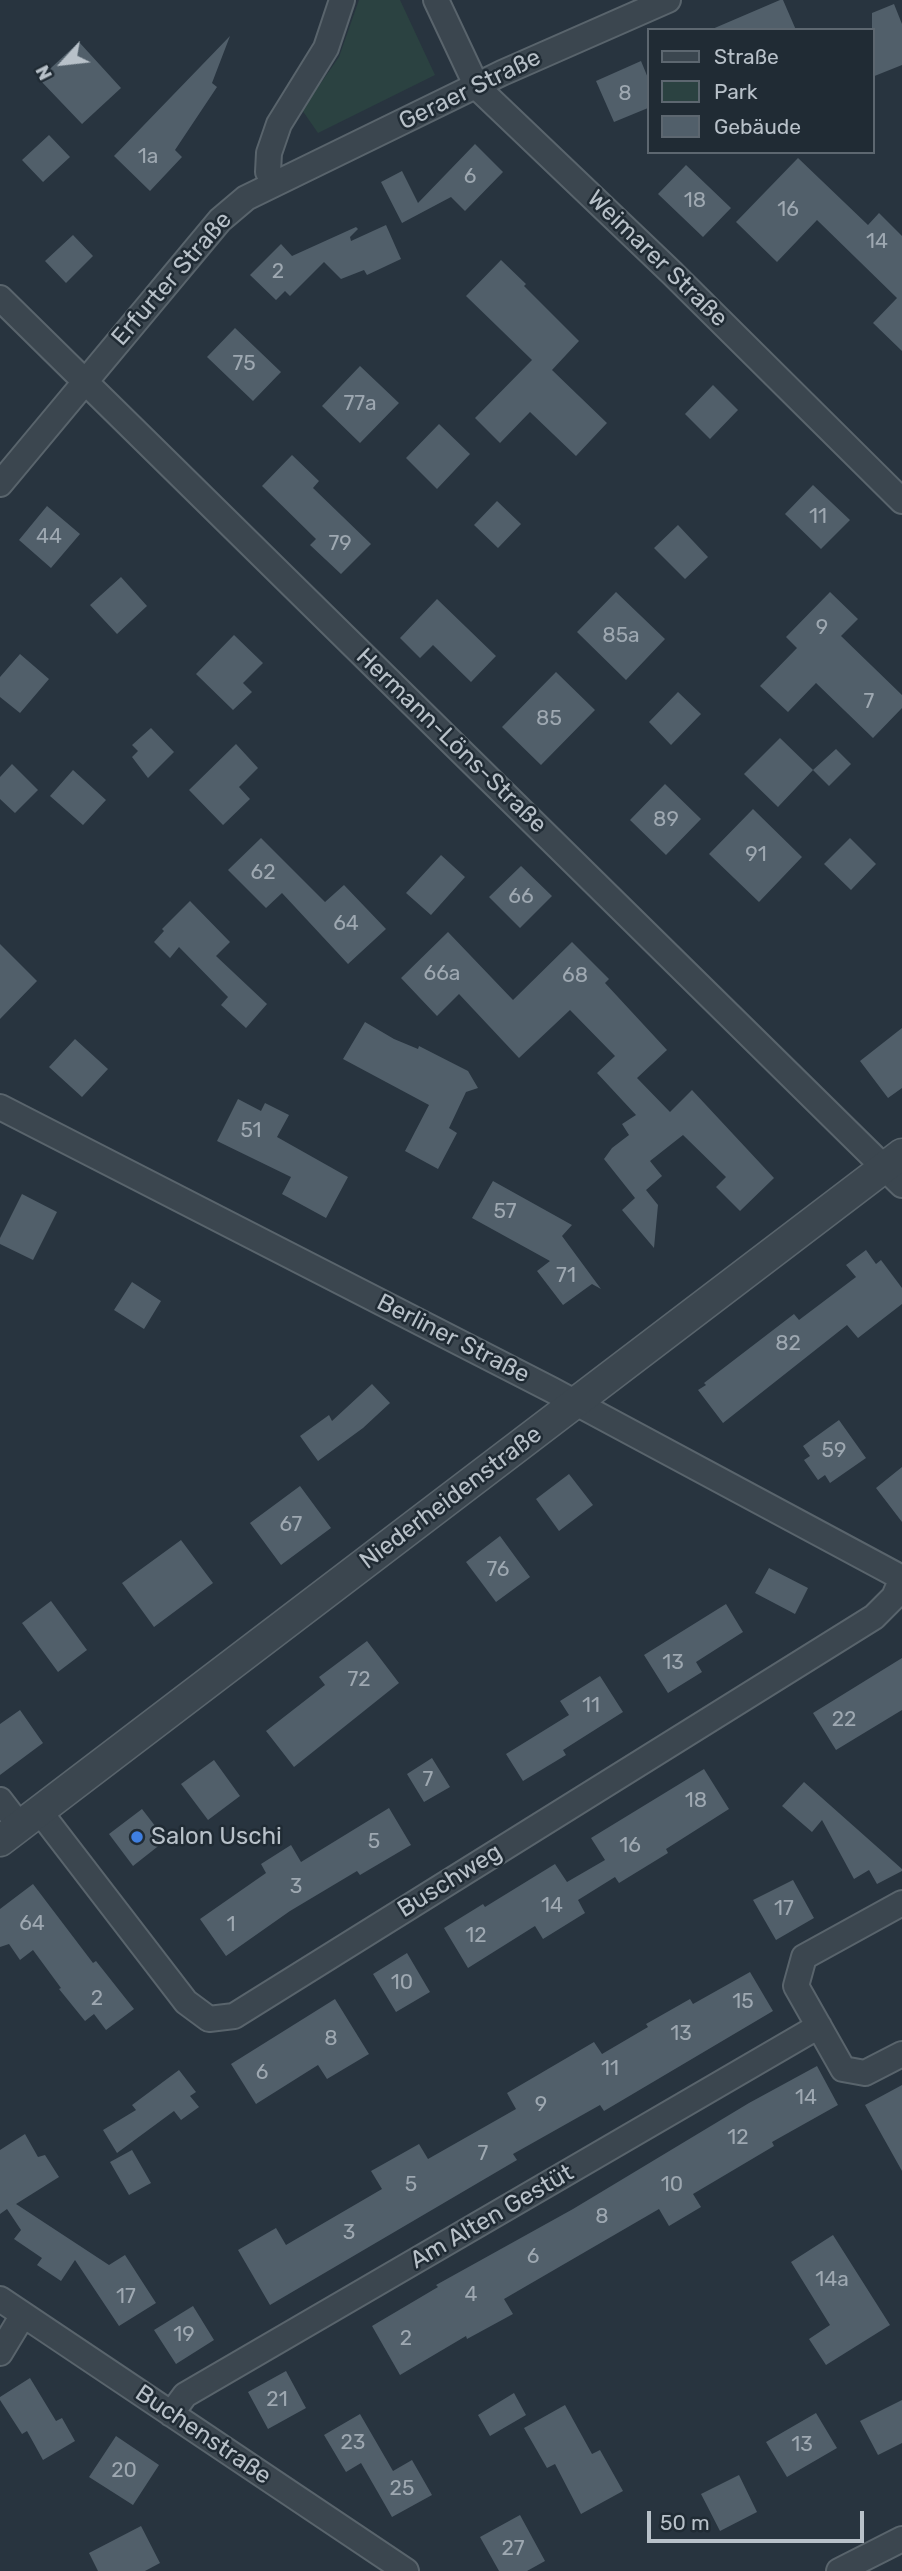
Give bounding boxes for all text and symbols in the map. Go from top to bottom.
north arrow [28,28,98,98]
legend [646,28,874,154]
street label: Geraer Straße [394,43,546,137]
text: Straße [714,44,779,69]
text: N [30,61,57,84]
text: Park [714,79,758,104]
house number: 8 [618,81,632,107]
text: Gebäude [714,114,801,139]
house number: 1a [138,144,158,170]
house number: 6 [464,164,476,190]
street label: Weimarer Straße [581,185,733,333]
house number: 18 [684,188,706,214]
house number: 16 [777,197,799,223]
street label: Erfurter Straße [106,206,238,352]
house number: 14 [866,229,888,255]
house number: 2 [272,259,284,285]
house number: 75 [232,351,256,377]
house number: 77a [343,391,377,417]
house number: 11 [809,504,827,530]
house number: 44 [36,524,62,550]
house number: 79 [328,531,352,557]
house number: 9 [816,615,828,641]
house number: 85a [602,623,640,649]
street label: Hermann-Löns-Straße [350,643,552,839]
house number: 7 [864,689,874,715]
house number: 85 [536,706,562,732]
house number: 89 [653,807,679,833]
house number: 91 [745,842,767,868]
house number: 62 [251,860,275,886]
house number: 66 [508,884,534,910]
house number: 64 [333,911,359,937]
house number: 66a [424,961,460,987]
house number: 68 [562,963,588,989]
house number: 51 [240,1118,262,1144]
house number: 57 [493,1199,517,1225]
house number: 71 [556,1263,576,1289]
street label: Berliner Straße [372,1288,534,1390]
house number: 82 [775,1331,801,1357]
street label: Niederheidenstraße [354,1420,548,1576]
house number: 59 [822,1438,846,1464]
house number: 67 [280,1512,302,1538]
house number: 76 [487,1557,509,1583]
house number: 13 [662,1650,684,1676]
house number: 72 [347,1667,371,1693]
house number: 11 [582,1693,600,1719]
house number: 22 [832,1707,856,1733]
house number: 7 [423,1767,433,1793]
house number: 18 [685,1788,707,1814]
place label: Salon Uschi [151,1823,282,1851]
marker: Salon Uschi [129,1829,145,1845]
house number: 5 [368,1829,380,1855]
house number: 16 [619,1833,641,1859]
street label: Buschweg [393,1838,507,1924]
house number: 3 [290,1874,302,1900]
house number: 14 [541,1893,563,1919]
house number: 17 [774,1896,794,1922]
house number: 64 [19,1911,45,1937]
house number: 1 [227,1912,235,1938]
house number: 12 [465,1923,487,1949]
house number: 10 [391,1970,413,1996]
house number: 2 [91,1986,103,2012]
house number: 15 [732,1989,754,2015]
house number: 13 [670,2021,692,2047]
house number: 8 [324,2026,338,2052]
house number: 11 [601,2056,619,2082]
house number: 6 [256,2060,268,2086]
house number: 14 [795,2085,817,2111]
house number: 9 [535,2092,547,2118]
house number: 12 [727,2125,749,2151]
house number: 7 [478,2141,488,2167]
street label: Am Alten Gestüt [405,2159,579,2275]
house number: 5 [405,2172,417,2198]
house number: 10 [661,2172,683,2198]
house number: 8 [595,2204,609,2230]
house number: 3 [343,2220,355,2246]
house number: 6 [527,2244,539,2270]
house number: 14a [815,2267,849,2293]
house number: 4 [464,2282,478,2308]
house number: 17 [116,2284,136,2310]
house number: 19 [173,2322,195,2348]
house number: 2 [400,2326,412,2352]
street label: Buchenstraße [130,2379,276,2491]
house number: 21 [266,2387,288,2413]
house number: 23 [341,2430,365,2456]
house number: 13 [791,2432,813,2458]
house number: 20 [111,2458,137,2484]
house number: 25 [390,2476,414,2502]
scale bar [650,2498,867,2542]
text: 50 m [660,2510,710,2535]
house number: 27 [501,2536,525,2562]

